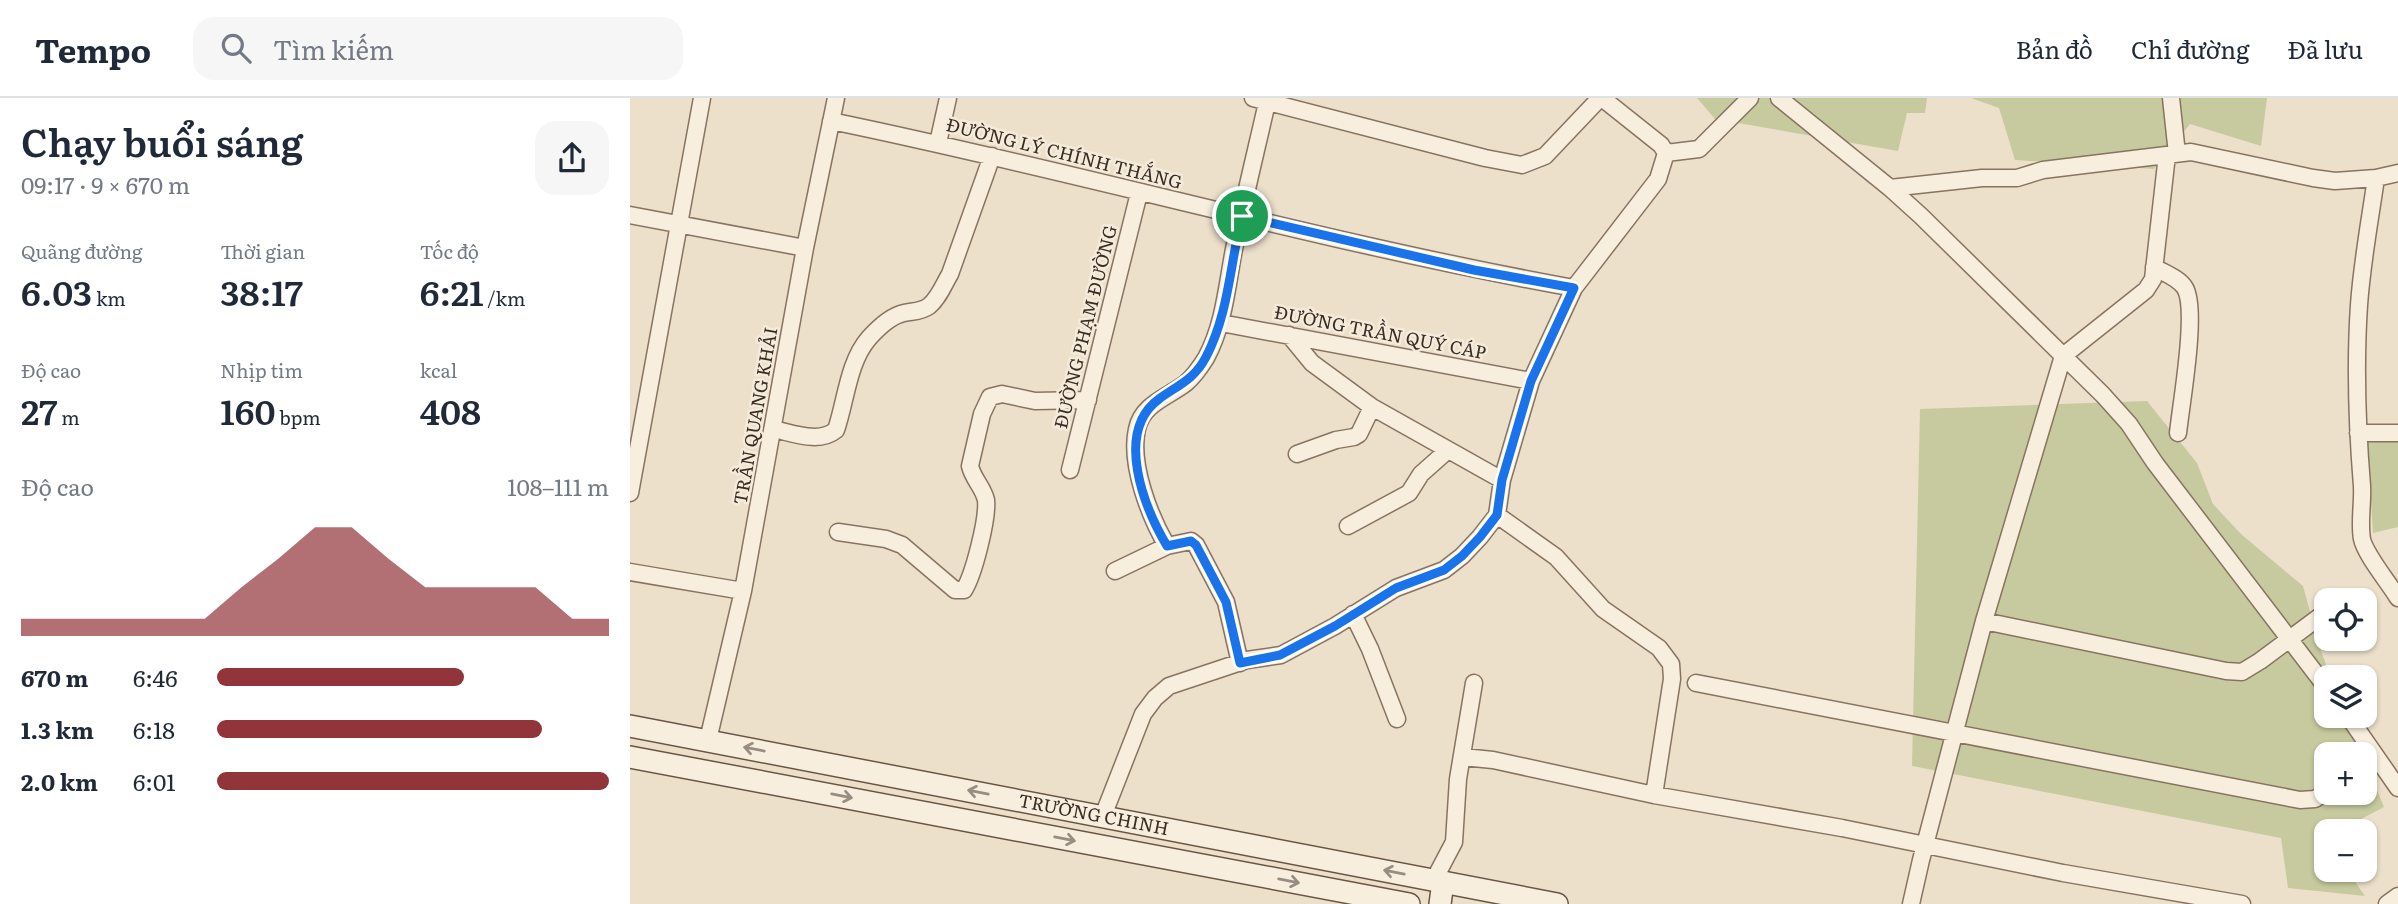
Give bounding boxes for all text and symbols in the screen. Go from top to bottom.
search box [193,17,683,80]
text: Tempo [35,24,151,73]
icon: search [217,29,255,67]
text: Tìm kiếm [273,29,394,68]
text: Bản đồ [2016,31,2093,66]
text: Chỉ đường [2131,31,2250,66]
text: Đã lưu [2288,31,2363,66]
street label: ĐƯỜNG LÝ CHÍNH THẮNG [944,109,1185,195]
text: Chạy buổi sáng [21,112,303,169]
button: share [535,121,609,195]
text: 09:17 · 9 × 670 m [21,167,190,201]
pin [1212,186,1272,246]
icon: arrive [1223,197,1261,235]
street label: ĐƯỜNG PHẠM ĐƯỜNG [1046,222,1123,431]
text: Quãng đường [21,237,143,265]
text: Thời gian [220,237,305,265]
text: Tốc độ [420,237,479,265]
text: 6.03 [21,265,92,317]
text: 38:17 [220,265,303,317]
text: 6:21 [420,265,484,317]
text: km [92,284,126,312]
text: /km [484,284,525,312]
street label: ĐƯỜNG TRẦN QUÝ CÁP [1272,297,1489,365]
street label: TRẦN QUANG KHẢI [725,325,783,507]
text: Độ cao [21,356,81,384]
text: Nhịp tim [220,356,303,384]
text: kcal [420,356,457,384]
text: 27 [21,384,58,436]
text: 160 [220,384,276,436]
text: 408 [420,384,481,436]
text: m [58,403,80,431]
text: bpm [276,403,321,431]
text: Độ cao [21,469,94,503]
text: 108–111 m [507,469,609,503]
map controls [2314,588,2377,882]
button: locate [2314,588,2377,651]
text: 670 m [21,660,89,694]
text: 6:46 [133,660,178,694]
button: layers [2314,665,2377,728]
text: 1.3 km [21,712,94,746]
text: 6:18 [133,712,175,746]
one-way arrow [743,741,766,755]
button: + [2314,742,2377,805]
text: 2.0 km [21,764,98,798]
text: 6:01 [133,764,176,798]
one-way arrow [967,785,990,798]
street label: TRƯỜNG CHINH [1016,786,1171,841]
one-way arrow [830,790,852,804]
button: − [2314,819,2377,882]
one-way arrow [1053,833,1076,846]
one-way arrow [1383,865,1406,879]
one-way arrow [1277,875,1300,888]

